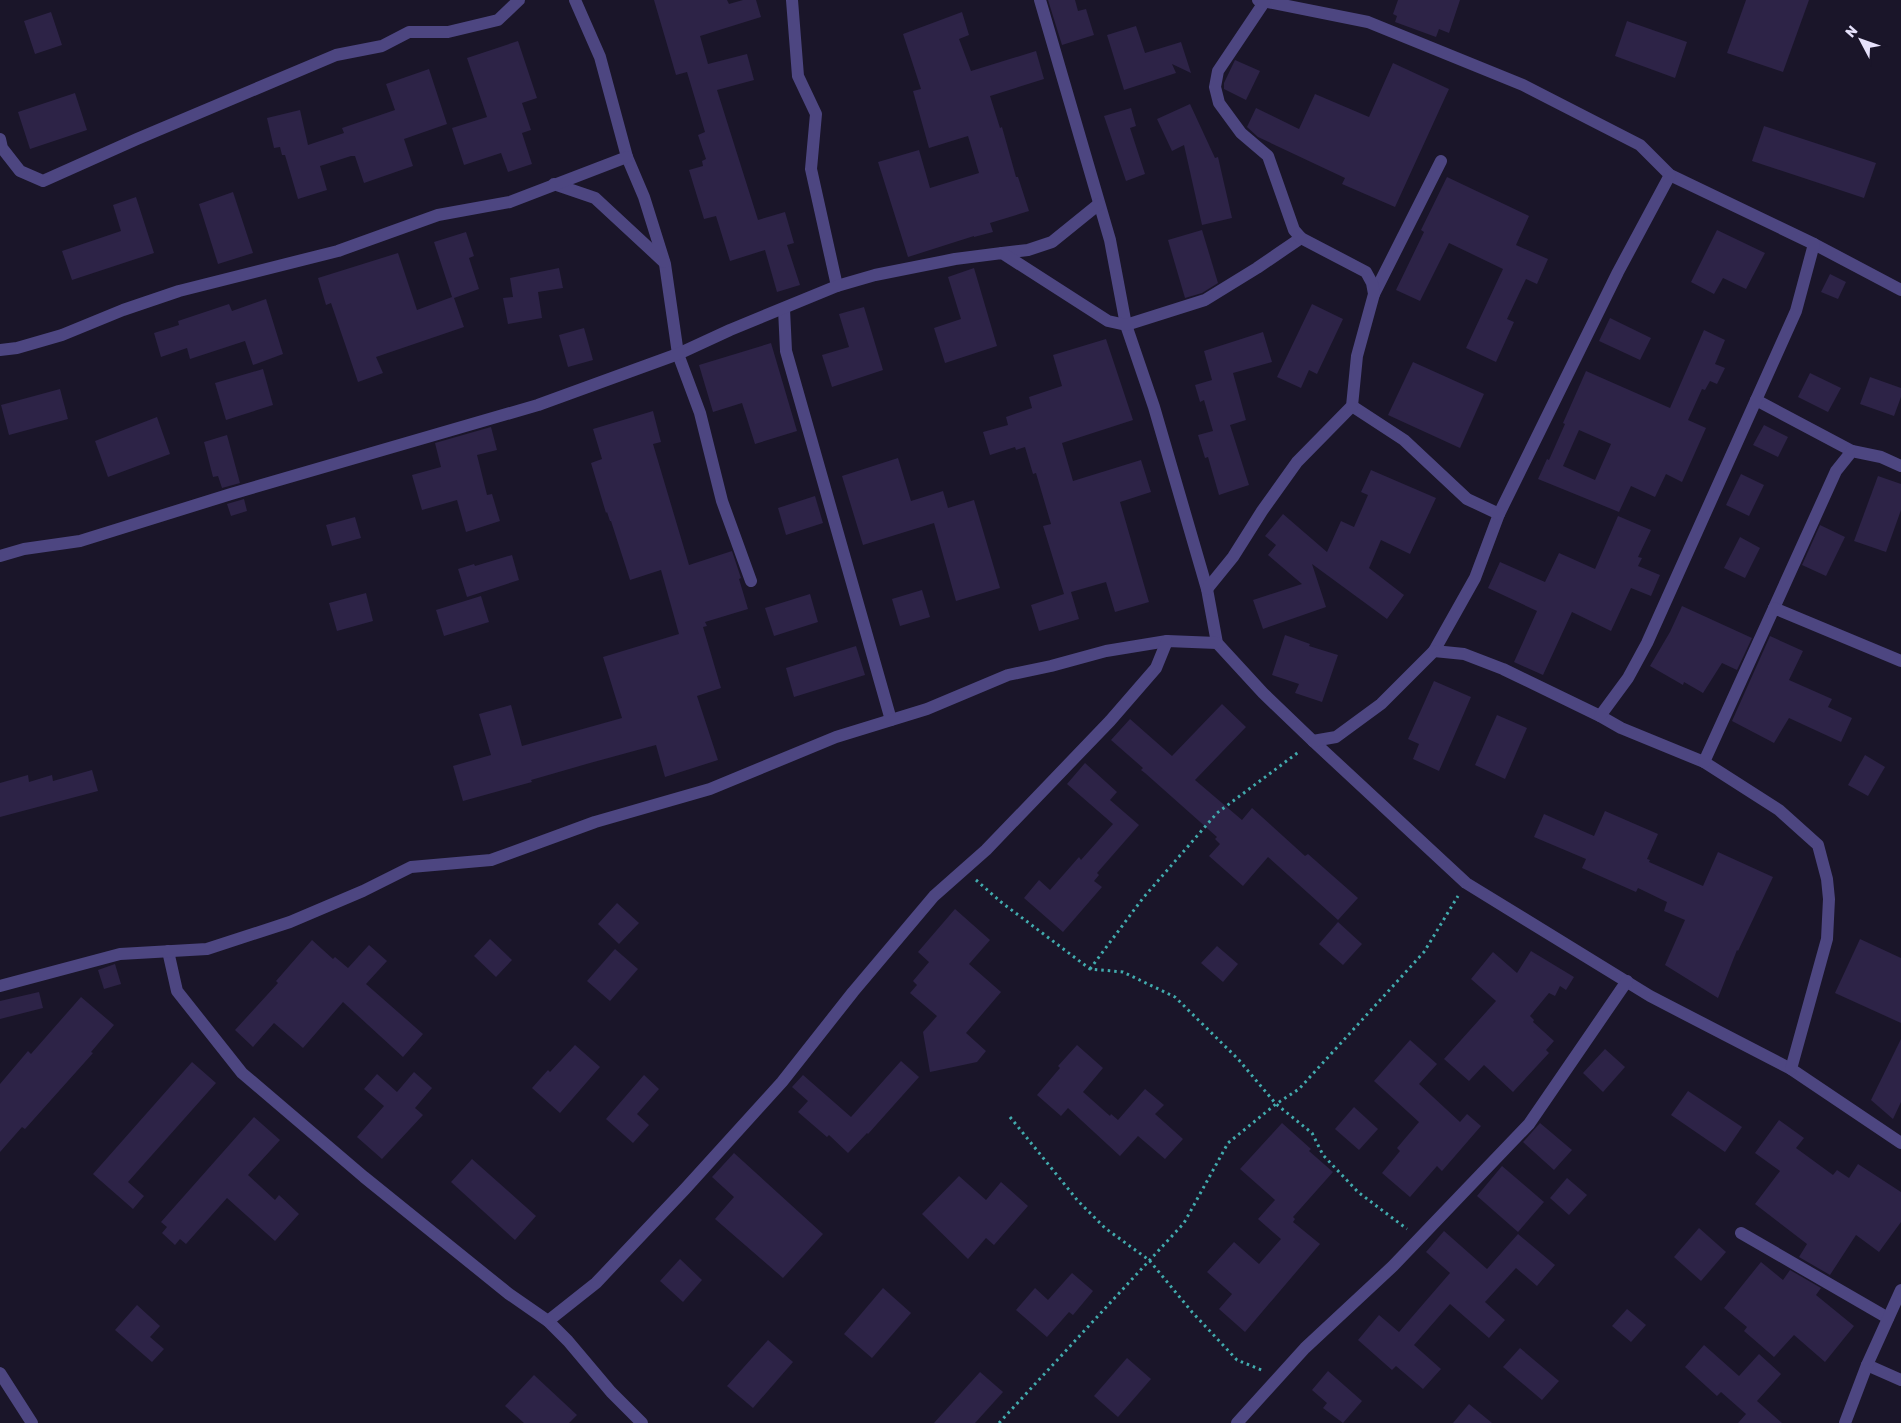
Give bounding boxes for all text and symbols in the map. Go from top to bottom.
north arrow [1836,15,1886,65]
text: N [1842,22,1861,41]

